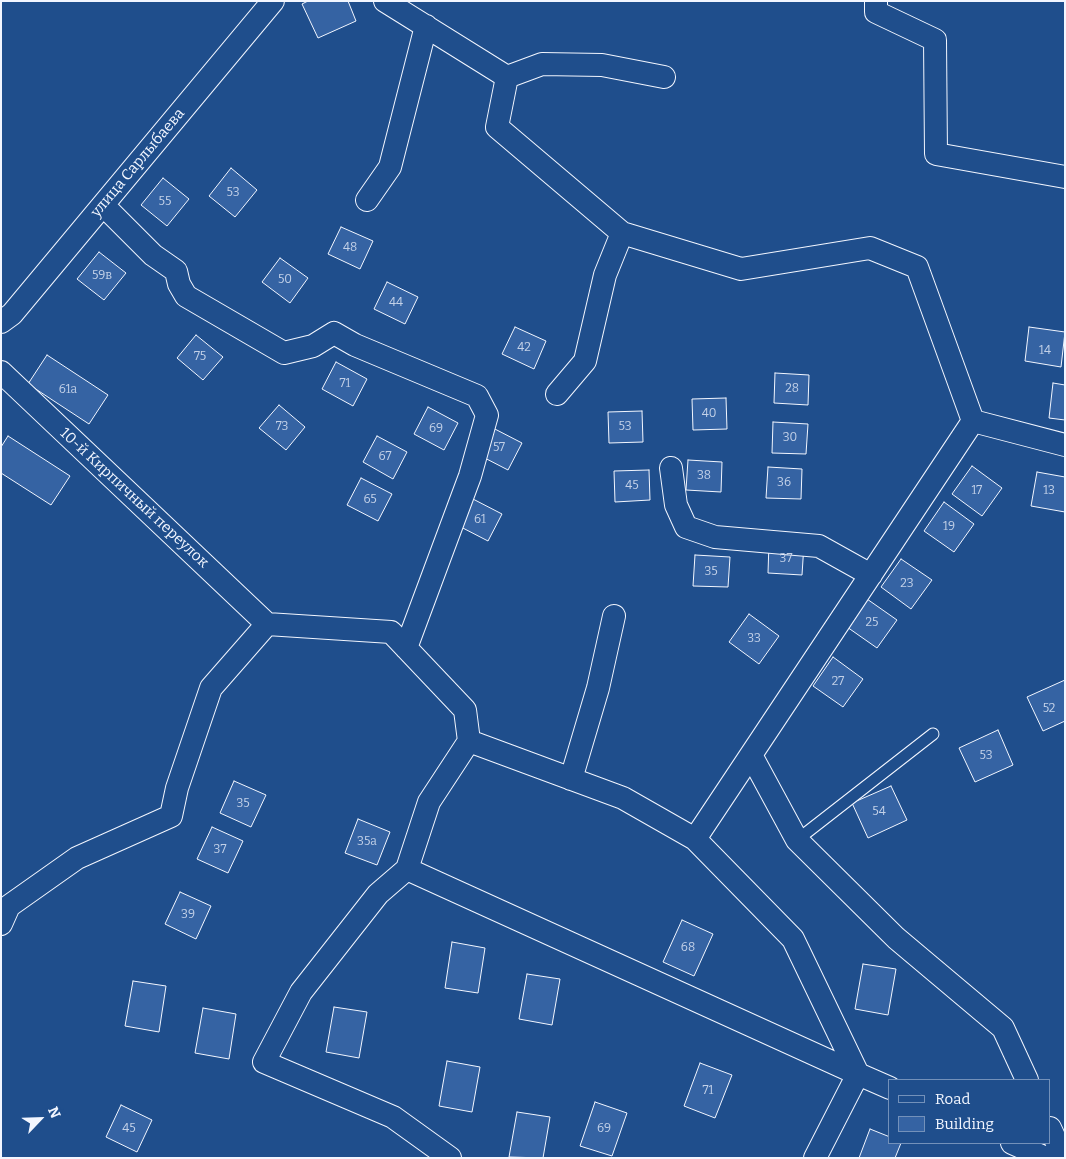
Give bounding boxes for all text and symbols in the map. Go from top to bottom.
street label: улица Сарлыбаева [87,105,189,221]
house number: 53 [227,186,239,200]
house number: 55 [159,195,171,209]
house number: 48 [343,241,357,255]
house number: 59в [92,269,112,283]
house number: 50 [278,273,292,287]
house number: 44 [389,296,403,310]
house number: 42 [517,341,531,355]
house number: 14 [1039,344,1051,358]
house number: 75 [194,350,206,364]
house number: 71 [340,377,350,391]
house number: 28 [785,382,799,396]
house number: 61а [59,383,77,397]
house number: 40 [702,407,716,421]
house number: 73 [276,420,288,434]
house number: 53 [619,420,631,434]
house number: 69 [429,422,443,436]
street label: 10-й Кирпичный переулок [56,424,212,572]
house number: 30 [783,431,797,445]
house number: 57 [493,441,505,455]
house number: 67 [379,450,391,464]
house number: 38 [697,469,711,483]
house number: 36 [777,476,791,490]
house number: 45 [625,479,639,493]
house number: 17 [972,484,982,498]
house number: 13 [1043,484,1055,498]
house number: 65 [363,493,377,507]
house number: 61 [474,513,486,527]
house number: 19 [943,520,955,534]
house number: 37 [780,552,792,566]
house number: 35 [704,565,718,579]
house number: 23 [900,577,914,591]
house number: 25 [866,616,878,630]
house number: 33 [747,632,761,646]
house number: 27 [832,675,844,689]
house number: 52 [1043,702,1055,716]
house number: 53 [980,749,992,763]
house number: 35 [236,797,250,811]
house number: 54 [872,805,886,819]
house number: 35а [357,835,377,849]
house number: 37 [214,843,226,857]
house number: 39 [181,908,195,922]
house number: 68 [681,941,695,955]
legend [888,1079,1051,1144]
house number: 71 [703,1084,713,1098]
text: Road [935,1090,970,1108]
north arrow [15,1094,65,1144]
text: N [44,1104,64,1121]
text: Building [935,1115,994,1133]
house number: 45 [122,1122,136,1136]
house number: 69 [597,1122,611,1136]

